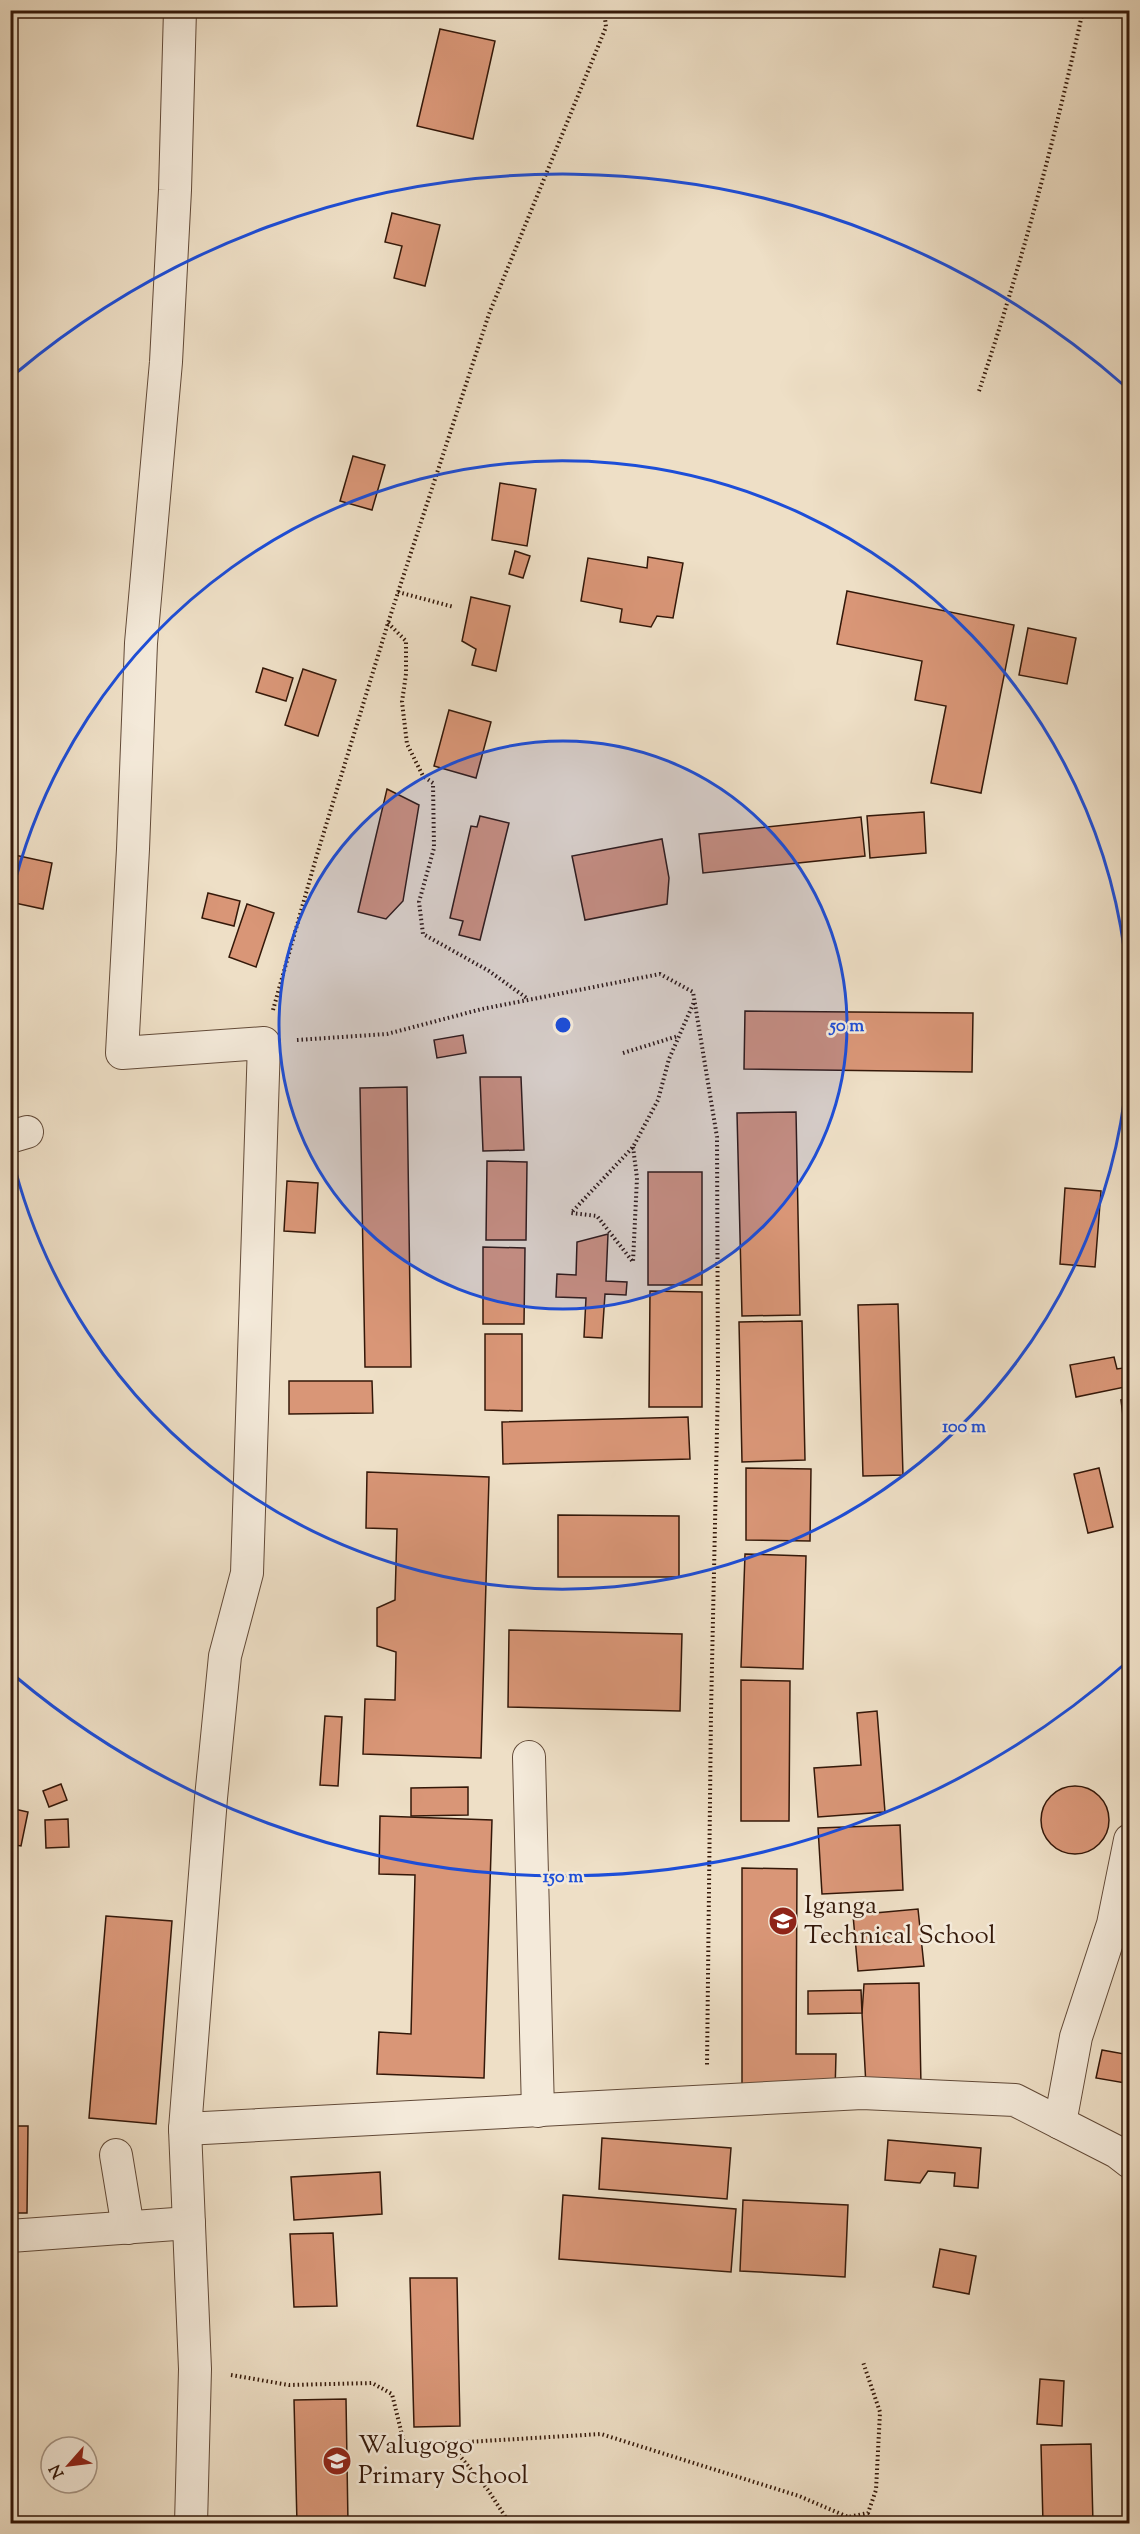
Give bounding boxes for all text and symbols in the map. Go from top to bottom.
text: 50 m [828,1014,864,1040]
centre of rings [553,1015,573,1035]
text: 100 m [942,1415,986,1441]
text: 150 m [543,1865,583,1891]
place label: Iganga Technical School [804,1888,996,1955]
school or university icon: Iganga Technical School [767,1905,799,1937]
place label: Walugogo Primary School [358,2428,528,2495]
north arrow [39,2435,99,2495]
school or university icon: Walugogo Primary School [321,2445,353,2477]
text: N [45,2460,71,2482]

